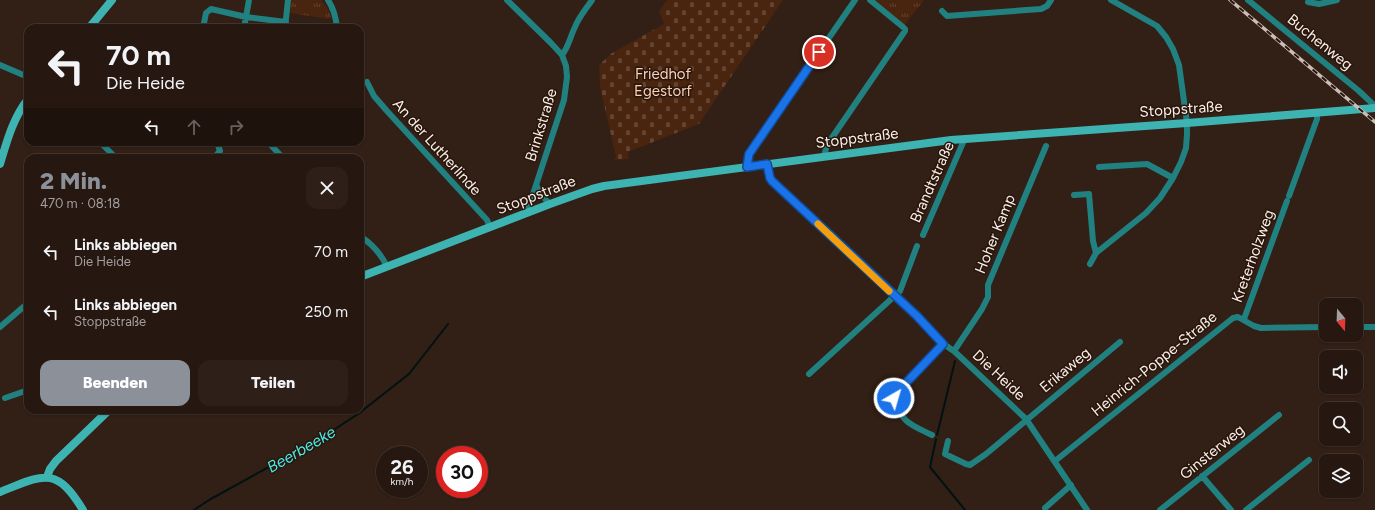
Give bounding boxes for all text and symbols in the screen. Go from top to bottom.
street label: Buchenweg [1284,10,1356,74]
pin [802,35,836,69]
text: 70 m [106,38,171,72]
icon: left [40,40,92,92]
icon: arrive [808,41,830,63]
park label: Friedhof Egestorf [634,65,692,100]
text: Die Heide [106,72,185,94]
street label: Brinkstraße [521,86,561,164]
street label: An der Lutherlinde [389,95,485,199]
street label: Stoppstraße [1139,97,1223,121]
icon: left [141,116,163,138]
icon: ahead [183,116,205,138]
icon: right [225,116,247,138]
street label: Stoppstraße [815,124,899,152]
street label: Brandtstraße [906,139,958,225]
text: 2 Min. [40,166,107,195]
button: close [306,167,348,209]
street label: Stoppstraße [494,172,578,218]
street label: Hoher Kamp [971,192,1019,276]
text: 470 m · 08:18 [40,196,120,211]
street label: Kreterholzweg [1228,207,1278,305]
text: Links abbiegen [74,236,177,254]
icon: left [40,241,62,263]
text: 70 m [314,243,348,261]
text: Die Heide [74,254,131,269]
text: Links abbiegen [74,296,177,314]
north arrow [1319,298,1363,342]
map controls [1319,298,1363,498]
icon: left [40,301,62,323]
text: 250 m [305,303,348,321]
street label: Heinrich-Poppe-Straße [1088,308,1220,420]
text: Stoppstraße [74,314,146,329]
street label: Erikaweg [1036,344,1094,396]
street label: Die Heide [969,346,1029,404]
button: sound [1319,350,1363,394]
button: Beenden [40,360,190,406]
button: Teilen [198,360,348,406]
position arrow [873,377,915,419]
button: search [1319,402,1363,446]
street label: Ginsterweg [1176,421,1248,483]
water label: Beerbeeke [264,422,339,477]
speed limit sign: 30 [436,446,488,498]
button: layers [1319,454,1363,498]
text: 26 [390,455,414,479]
text: km/h [391,475,413,488]

